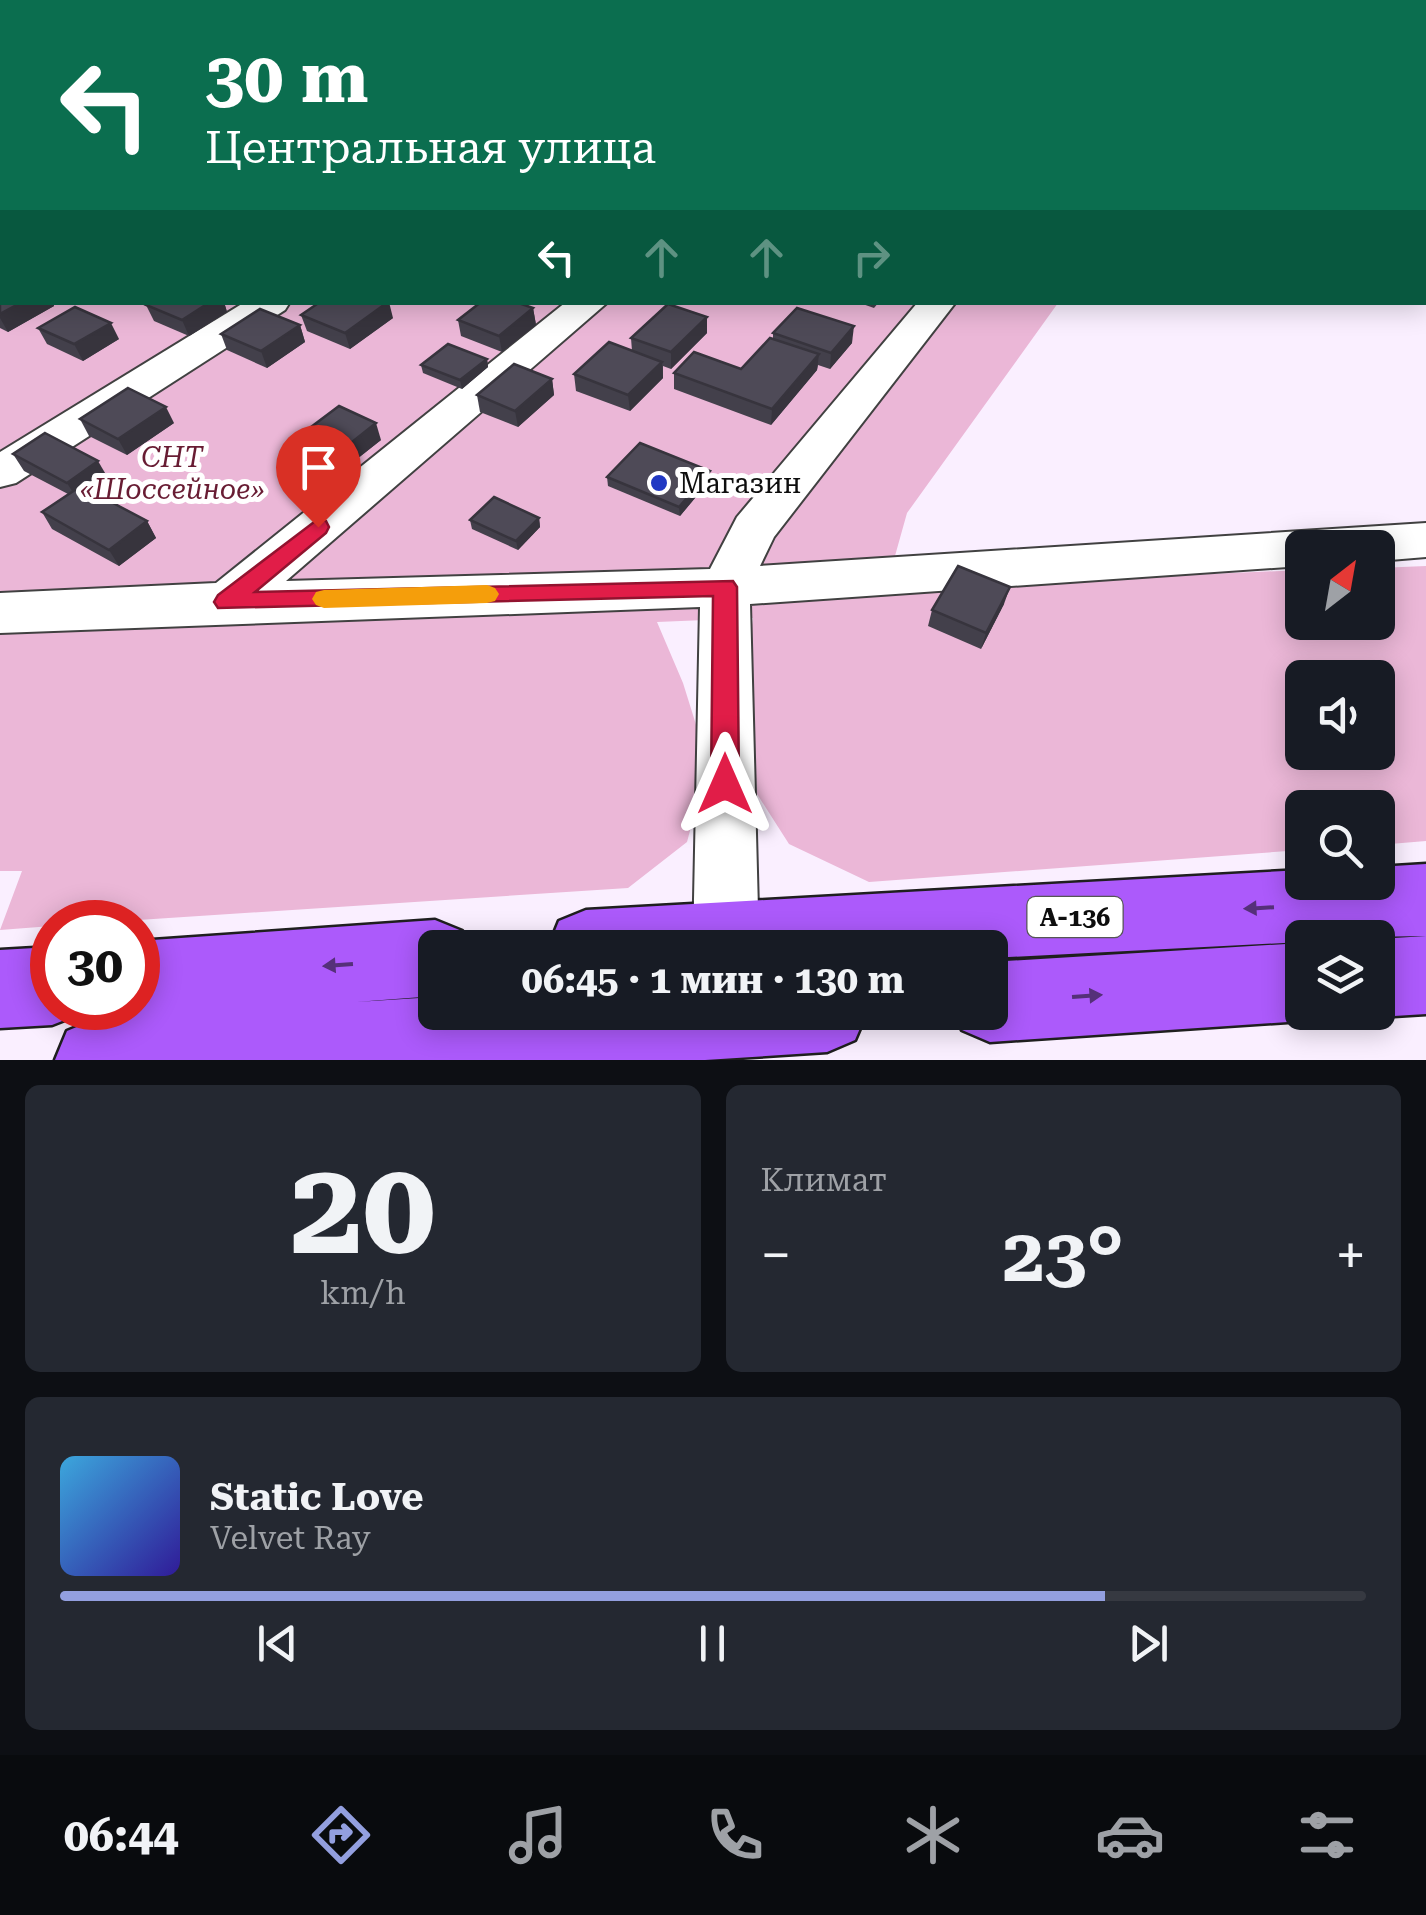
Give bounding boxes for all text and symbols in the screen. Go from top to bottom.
text: 30 m [205,37,369,119]
icon: left [40,40,170,170]
text: Центральная улица [205,121,656,174]
icon: left [529,230,584,285]
icon: ahead [634,230,689,285]
icon: ahead [739,230,794,285]
icon: right [844,230,899,285]
pin [276,425,361,528]
icon: arrive [291,440,346,495]
park label: СНТ «Шоссейное» [80,441,264,506]
place label: Магазин [679,467,801,500]
marker: Магазин [648,472,670,494]
north arrow [1285,530,1395,640]
map controls [1285,530,1395,1030]
button: sound [1285,660,1395,770]
position arrow [673,732,777,836]
button: search [1285,790,1395,900]
road number: А-136 [1028,897,1122,937]
speed limit sign: 30 [30,900,160,1030]
one-way arrow [1242,900,1274,916]
button: layers [1285,920,1395,1030]
one-way arrow [321,957,353,973]
text: 06:45 · 1 мин · 130 m [522,958,904,1002]
one-way arrow [1072,988,1104,1004]
text: 20 [290,1132,436,1285]
text: Климат [761,1161,887,1199]
text: 23° [1003,1211,1124,1299]
text: − [761,1223,791,1287]
text: + [1335,1223,1366,1287]
text: km/h [320,1274,406,1312]
text: Static Love [210,1475,423,1519]
text: Velvet Ray [210,1519,371,1557]
icon: previous [250,1616,305,1671]
icon: pause [685,1616,740,1671]
icon: next [1121,1616,1176,1671]
icon: directions [306,1800,376,1870]
icon: music [503,1800,573,1870]
icon: phone [700,1800,770,1870]
icon: climate [898,1800,968,1870]
icon: car [1095,1800,1165,1870]
icon: filters [1292,1800,1362,1870]
text: 06:44 [64,1809,179,1862]

